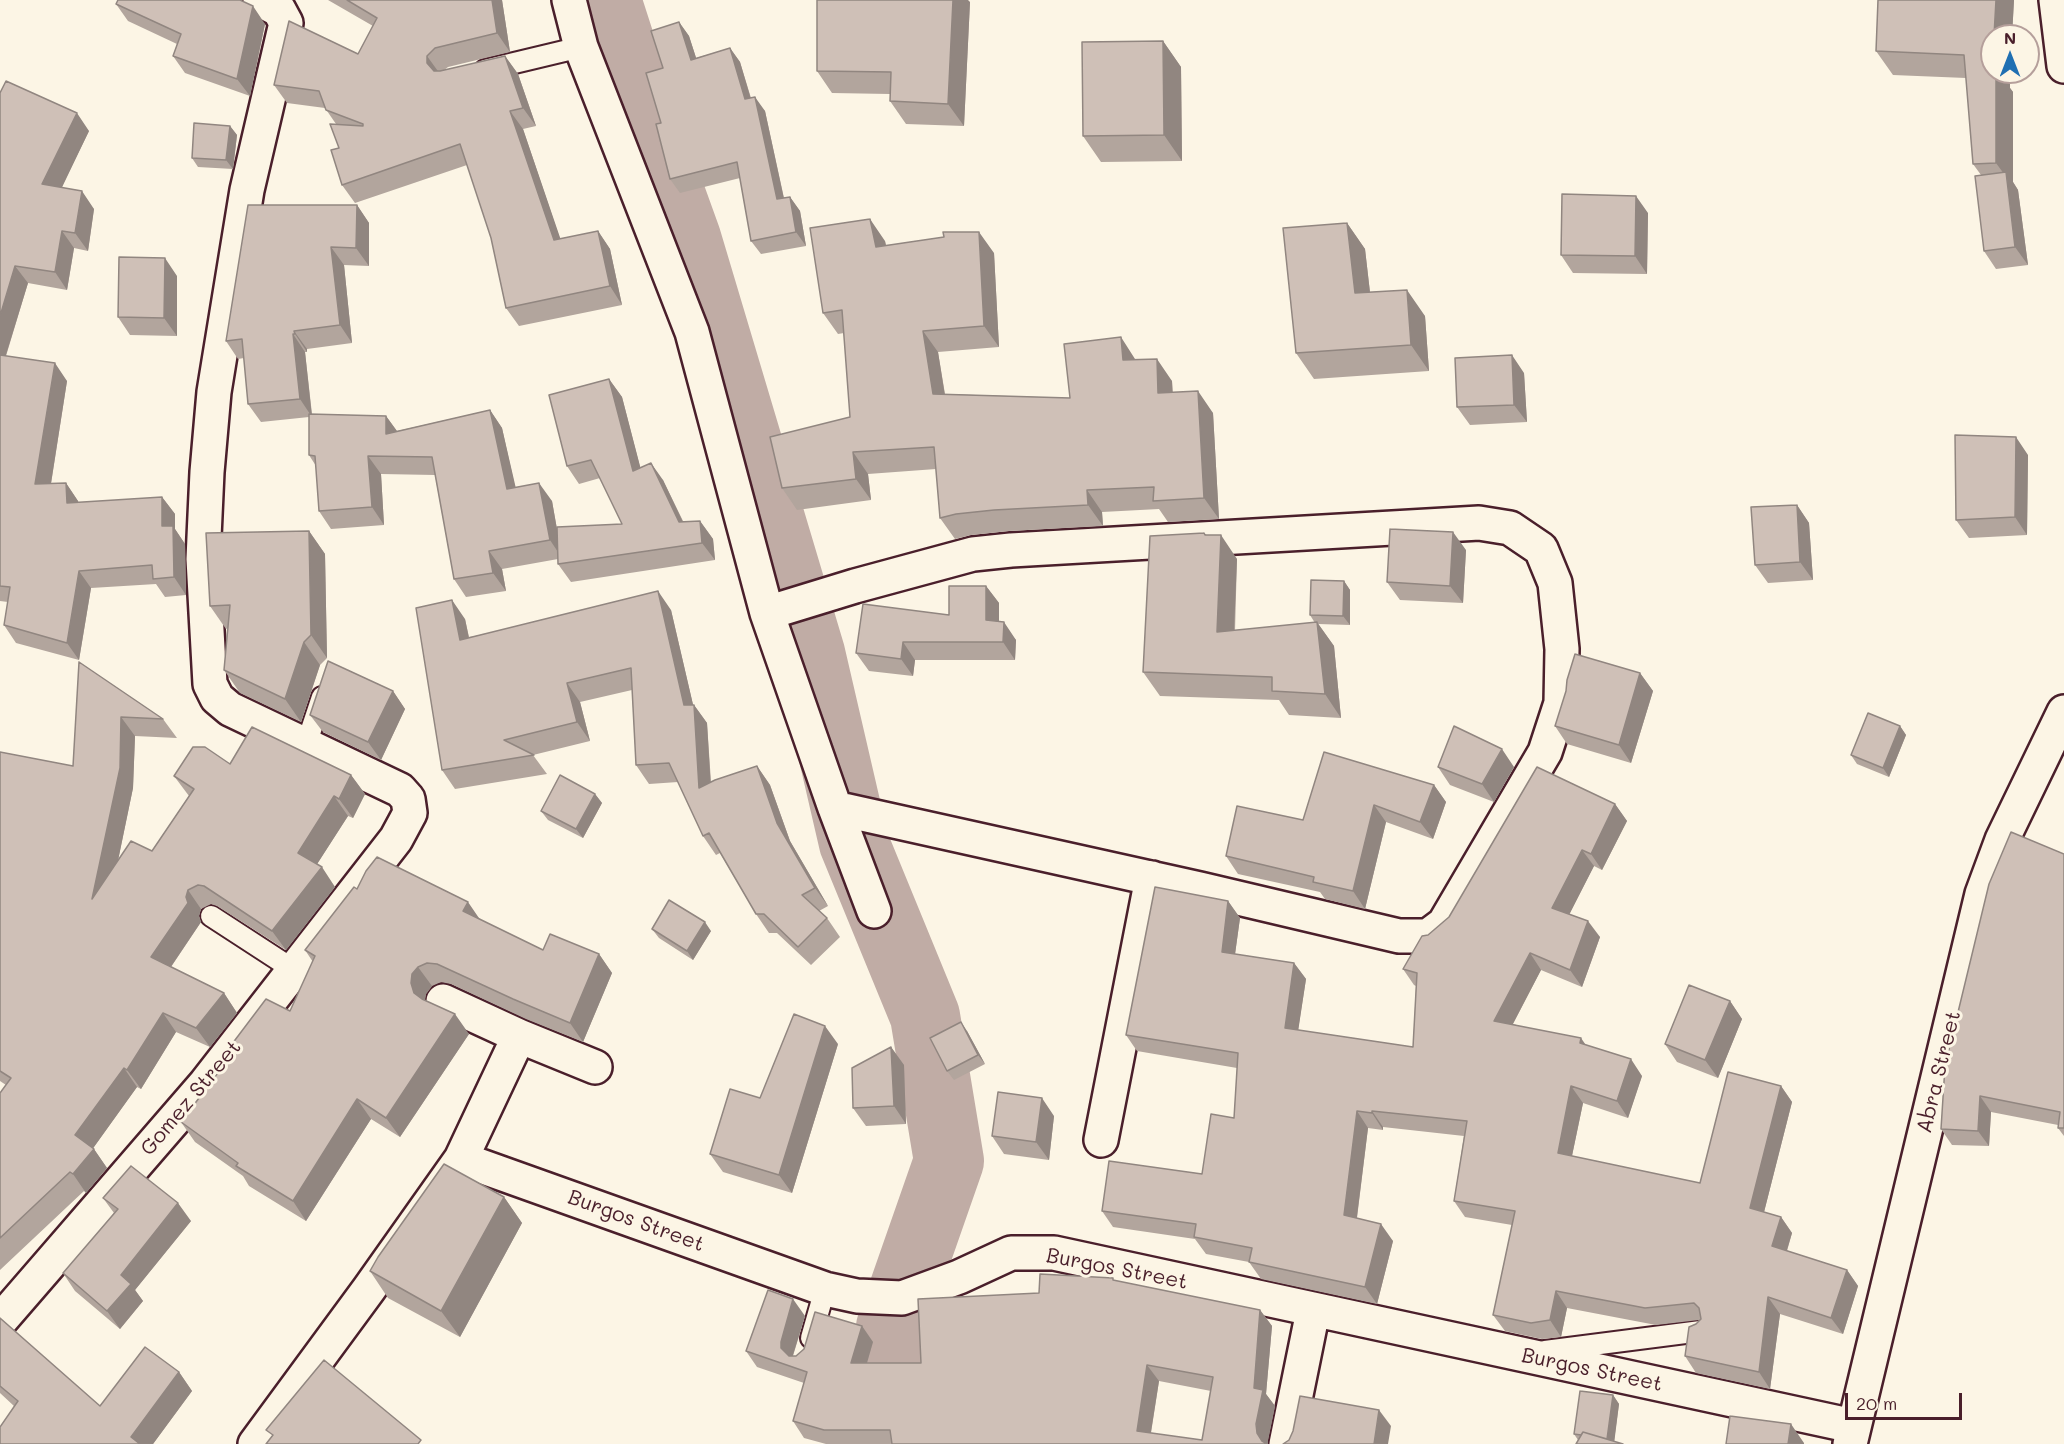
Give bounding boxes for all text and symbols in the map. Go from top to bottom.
north arrow [1980,24,2040,84]
text: N [2004,27,2016,48]
street label: Abra Street [1912,1008,1966,1136]
street label: Gomez Street [135,1035,247,1161]
street label: Burgos Street [564,1185,708,1257]
street label: Burgos Street [1044,1243,1190,1295]
street label: Burgos Street [1519,1343,1665,1397]
scale bar [1848,1381,1965,1419]
text: 20 m [1856,1391,1897,1415]

